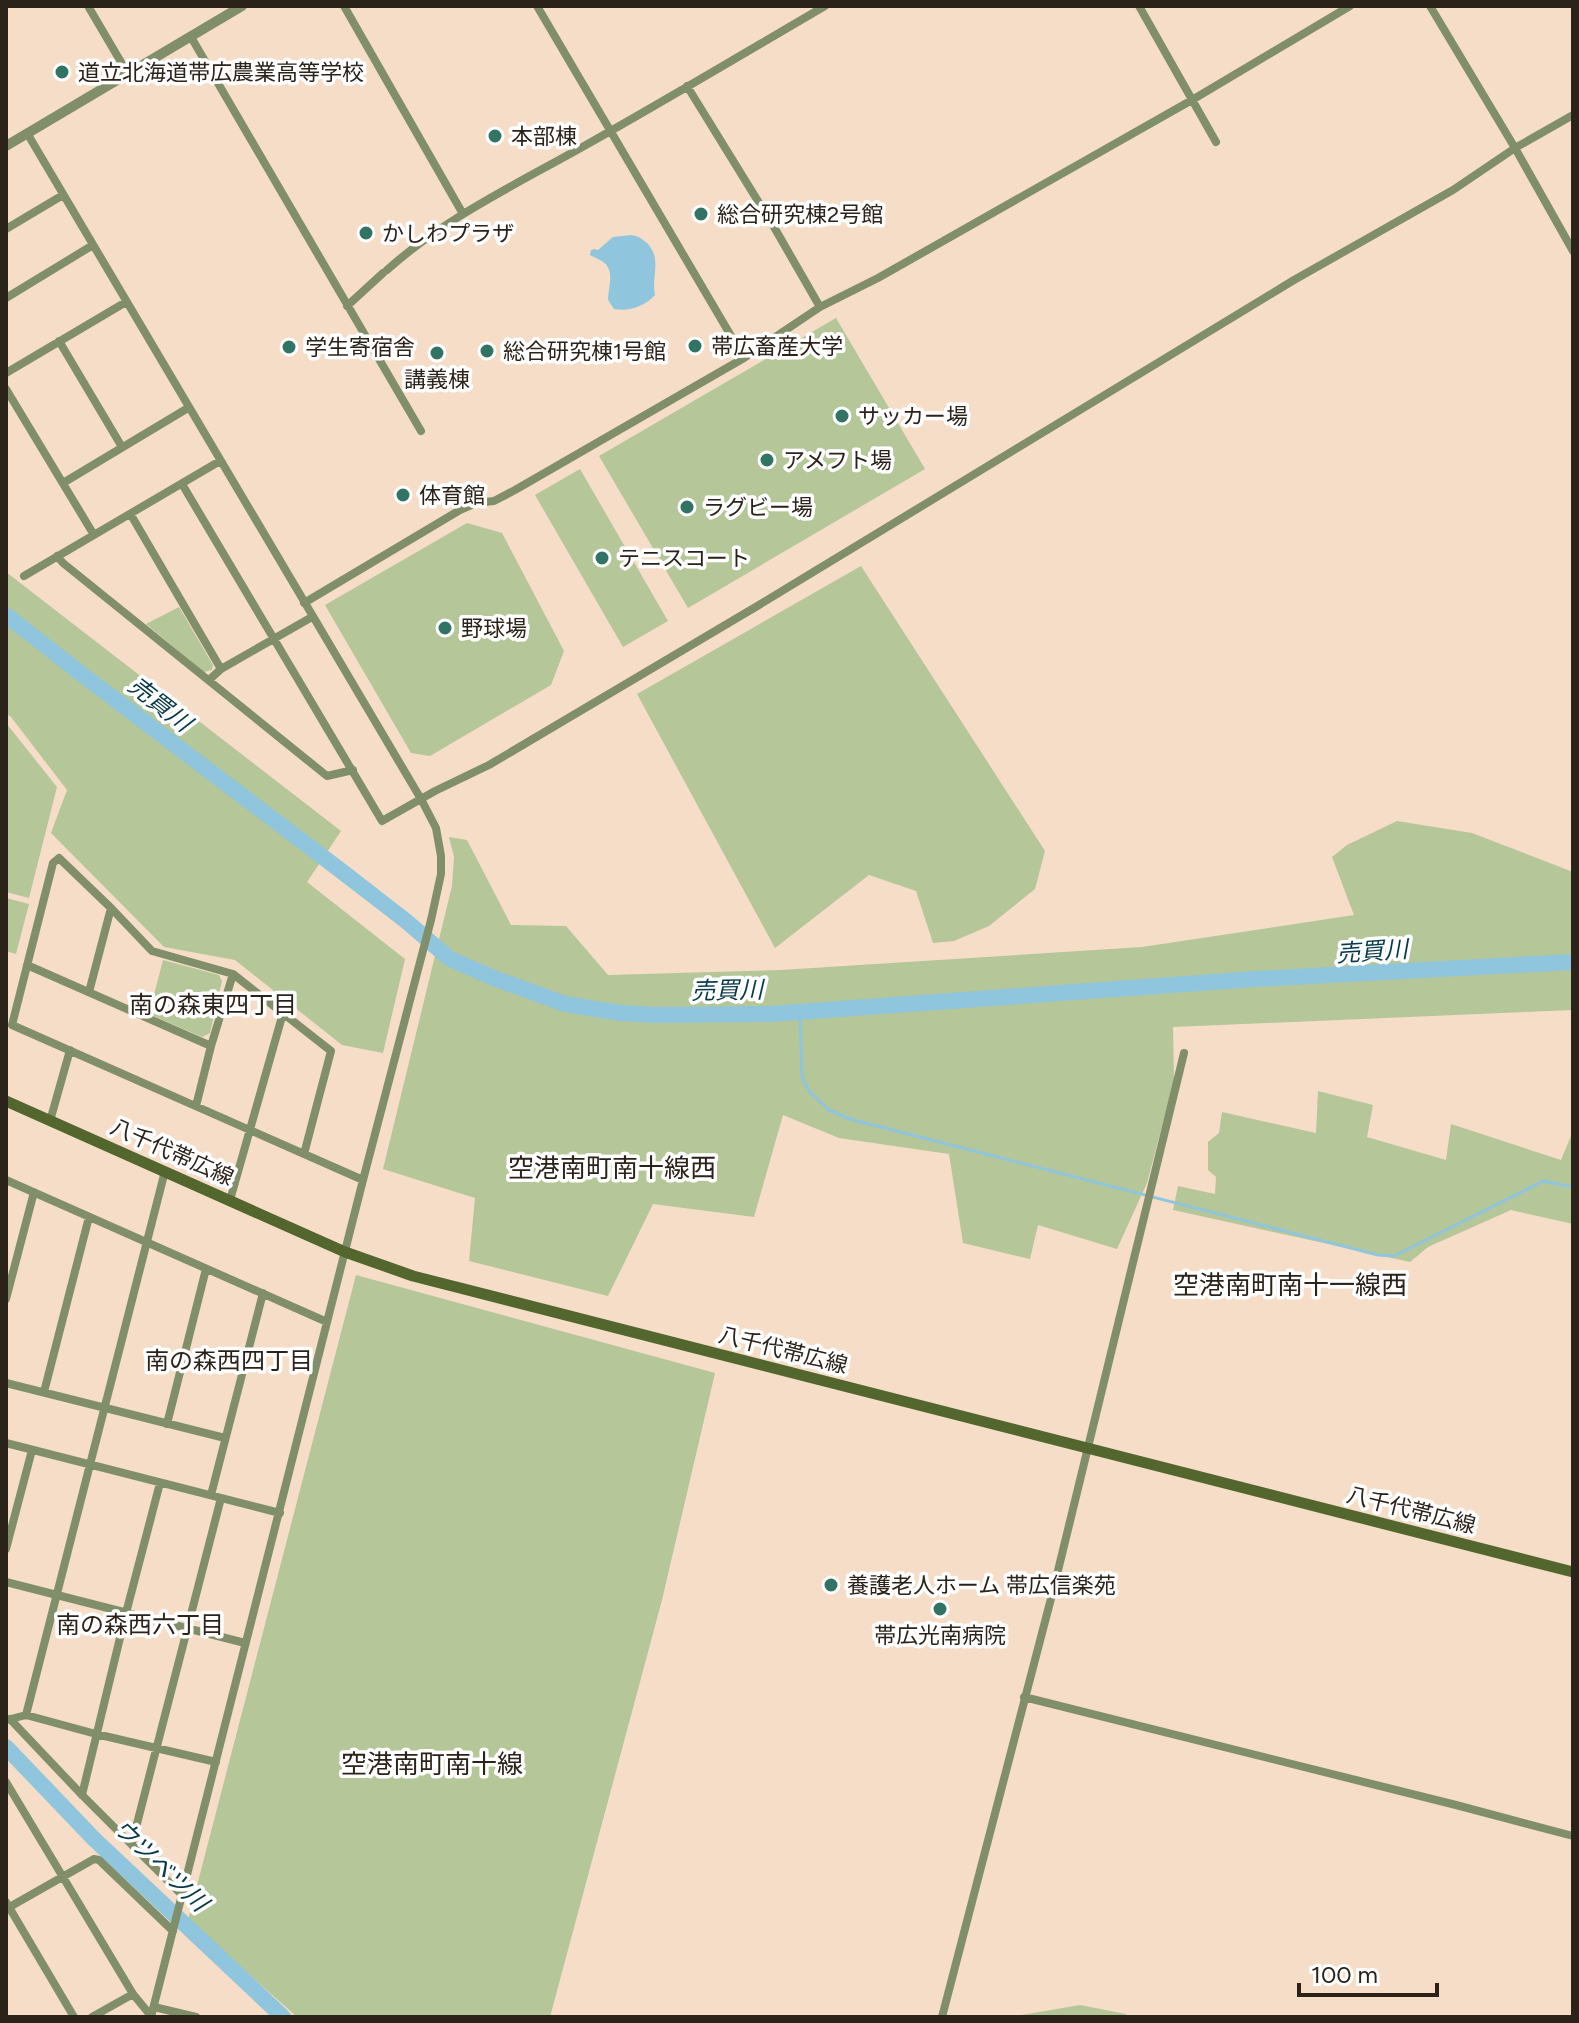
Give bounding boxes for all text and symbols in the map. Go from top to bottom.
place label: 道立北海道帯広農業高等学校 [78,59,364,86]
marker: 道立北海道帯広農業高等学校 [53,63,71,81]
place label: 本部棟 [511,123,577,150]
marker: 本部棟 [486,127,504,145]
place label: 総合研究棟2号館 [717,201,883,228]
marker: 総合研究棟2号館 [692,205,710,223]
place label: かしわプラザ [382,220,514,247]
marker: かしわプラザ [357,224,375,242]
place label: 帯広畜産大学 [711,333,843,360]
place label: 学生寄宿舎 [305,334,415,361]
marker: 帯広畜産大学 [686,337,704,355]
marker: 学生寄宿舎 [280,338,298,356]
place label: 総合研究棟1号館 [503,338,666,365]
marker: 総合研究棟1号館 [478,342,496,360]
marker: 講義棟 [428,344,446,362]
place label: 講義棟 [404,366,470,393]
place label: サッカー場 [858,403,968,430]
marker: サッカー場 [833,407,851,425]
place label: アメフト場 [783,447,892,474]
marker: アメフト場 [758,451,776,469]
place label: 体育館 [419,482,485,509]
marker: 体育館 [394,486,412,504]
place label: ラグビー場 [703,494,813,521]
marker: ラグビー場 [678,498,696,516]
place label: テニスコート [618,545,750,572]
marker: テニスコート [593,549,611,567]
place label: 野球場 [461,615,527,642]
marker: 野球場 [436,619,454,637]
water label: 売買川 [123,670,200,739]
water label: 売買川 [1335,934,1412,968]
water label: 売買川 [691,975,766,1005]
district label: 南の森東四丁目 [129,990,297,1019]
street label: 八千代帯広線 [106,1113,238,1191]
district label: 空港南町南十線西 [508,1152,716,1184]
district label: 空港南町南十一線西 [1173,1269,1407,1301]
street label: 八千代帯広線 [716,1321,850,1379]
district label: 南の森西四丁目 [145,1346,313,1375]
street label: 八千代帯広線 [1344,1481,1478,1539]
place label: 養護老人ホーム 帯広信楽苑 [847,1572,1116,1599]
marker: 養護老人ホーム 帯広信楽苑 [822,1576,840,1594]
marker: 帯広光南病院 [931,1600,949,1618]
district label: 南の森西六丁目 [56,1610,224,1639]
place label: 帯広光南病院 [874,1622,1006,1649]
district label: 空港南町南十線 [341,1748,523,1780]
water label: ウツベツ川 [108,1813,216,1919]
scale bar [1299,1947,1437,1997]
text: 100 m [1311,1960,1378,1989]

